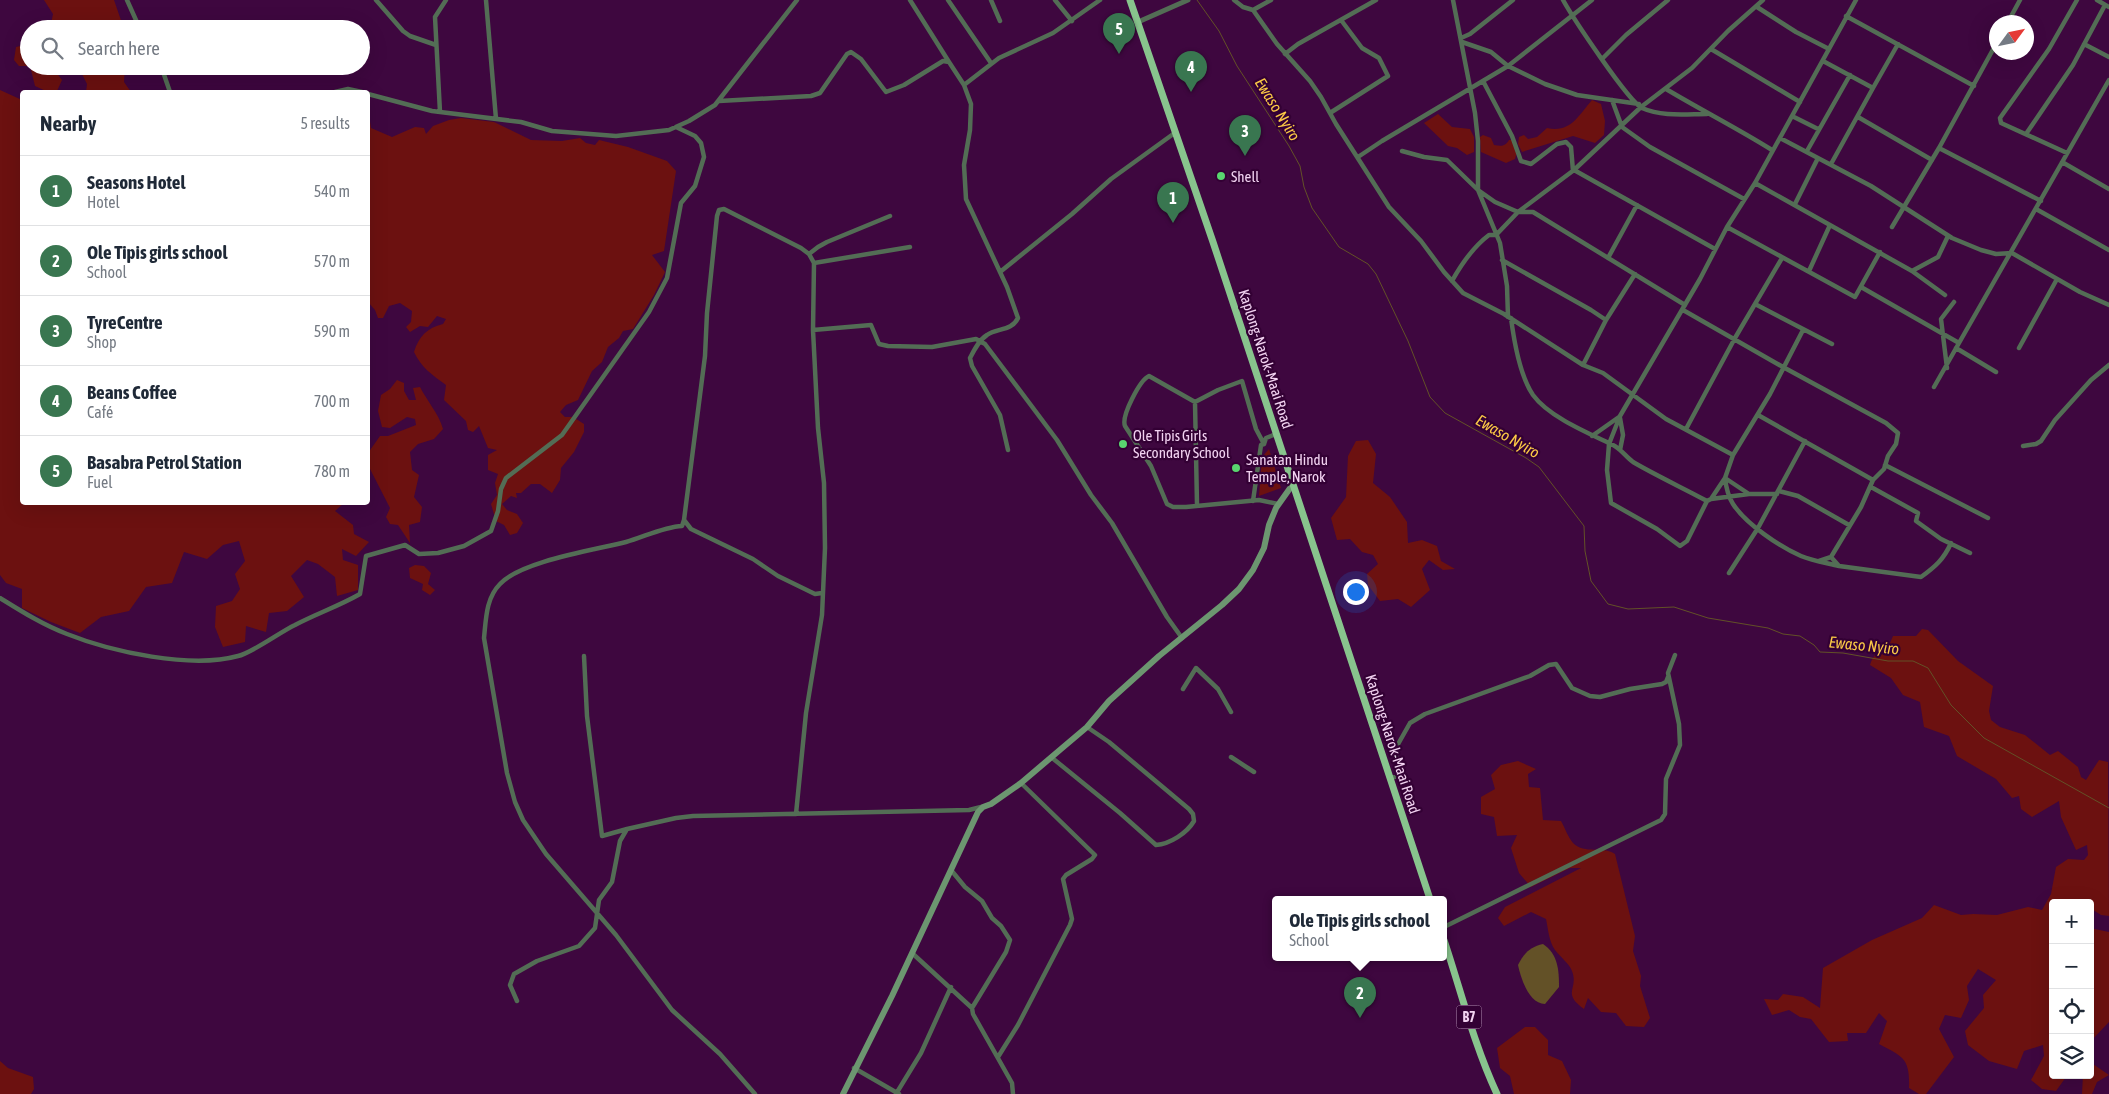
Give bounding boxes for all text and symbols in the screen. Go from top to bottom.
pin: 5 [1103,13,1135,54]
north arrow [1989,15,2034,60]
search box [20,20,370,75]
icon: search [38,34,66,62]
text: Search here [78,37,160,59]
pin: 4 [1175,51,1207,92]
water label: Ewaso Nyiro [1251,74,1304,144]
text: Nearby [40,111,96,135]
text: 5 results [300,114,350,132]
pin: 3 [1229,115,1261,156]
place label: Shell [1231,168,1259,185]
marker: Shell [1215,170,1227,182]
text: Seasons Hotel [87,171,186,193]
text: 1 [52,182,60,200]
text: 540 m [314,182,350,200]
pin: 1 [1157,182,1189,223]
text: Hotel [87,193,120,211]
text: Ole Tipis girls school [87,241,228,263]
text: 2 [52,252,60,270]
text: 570 m [314,252,350,270]
text: School [87,263,127,281]
street label: Kaplong-Narok-Maai Road [1235,287,1297,431]
text: TyreCentre [87,311,163,333]
text: 3 [52,322,60,340]
text: 590 m [314,322,350,340]
text: Shop [87,333,117,351]
text: Beans Coffee [87,381,177,403]
text: 4 [52,392,60,410]
text: 700 m [314,392,350,410]
text: Café [87,403,113,421]
water label: Ewaso Nyiro [1472,411,1543,462]
place label: Ole Tipis Girls Secondary School [1133,427,1230,461]
marker: Ole Tipis Girls Secondary School [1117,438,1129,450]
text: Basabra Petrol Station [87,451,242,473]
place label: Sanatan Hindu Temple, Narok [1246,451,1328,485]
text: 5 [52,462,60,480]
text: 780 m [314,462,350,480]
marker: Sanatan Hindu Temple, Narok [1230,462,1242,474]
text: Fuel [87,473,113,491]
your location [1343,579,1369,605]
water label: Ewaso Nyiro [1828,632,1900,659]
street label: Kaplong-Narok-Maai Road [1362,672,1424,816]
popup [1272,896,1447,961]
map controls [2049,899,2094,1079]
button: + [2049,899,2094,944]
text: Ole Tipis girls school [1289,909,1430,931]
text: School [1289,931,1329,949]
button: − [2049,944,2094,989]
pin: 2 [1344,977,1376,1018]
button: locate [2049,989,2094,1034]
road number: B7 [1456,1006,1482,1028]
button: layers [2049,1034,2094,1079]

